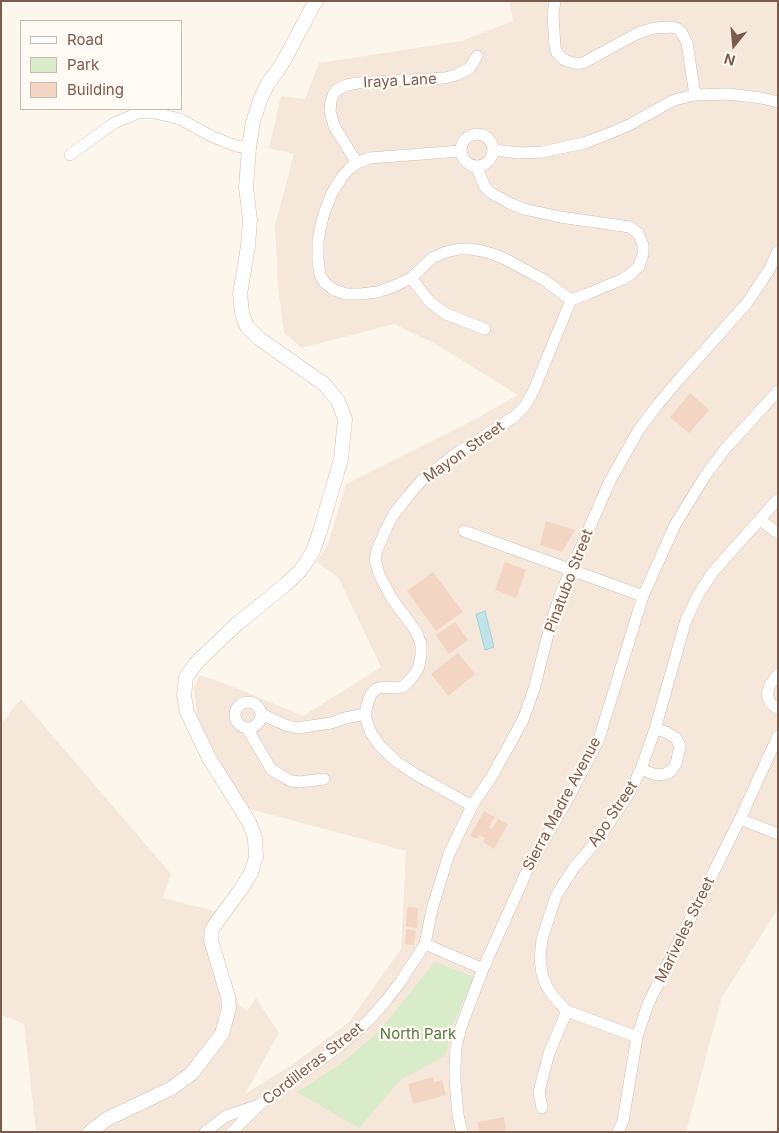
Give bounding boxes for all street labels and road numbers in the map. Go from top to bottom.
street label: Iraya Lane [363,70,437,92]
street label: Mayon Street [420,418,508,486]
street label: Pinatubo Street [541,527,597,635]
street label: Sierra Madre Avenue [519,734,605,874]
street label: Apo Street [585,778,641,850]
street label: Mariveles Street [652,874,718,986]
street label: Cordilleras Street [259,1019,367,1109]

